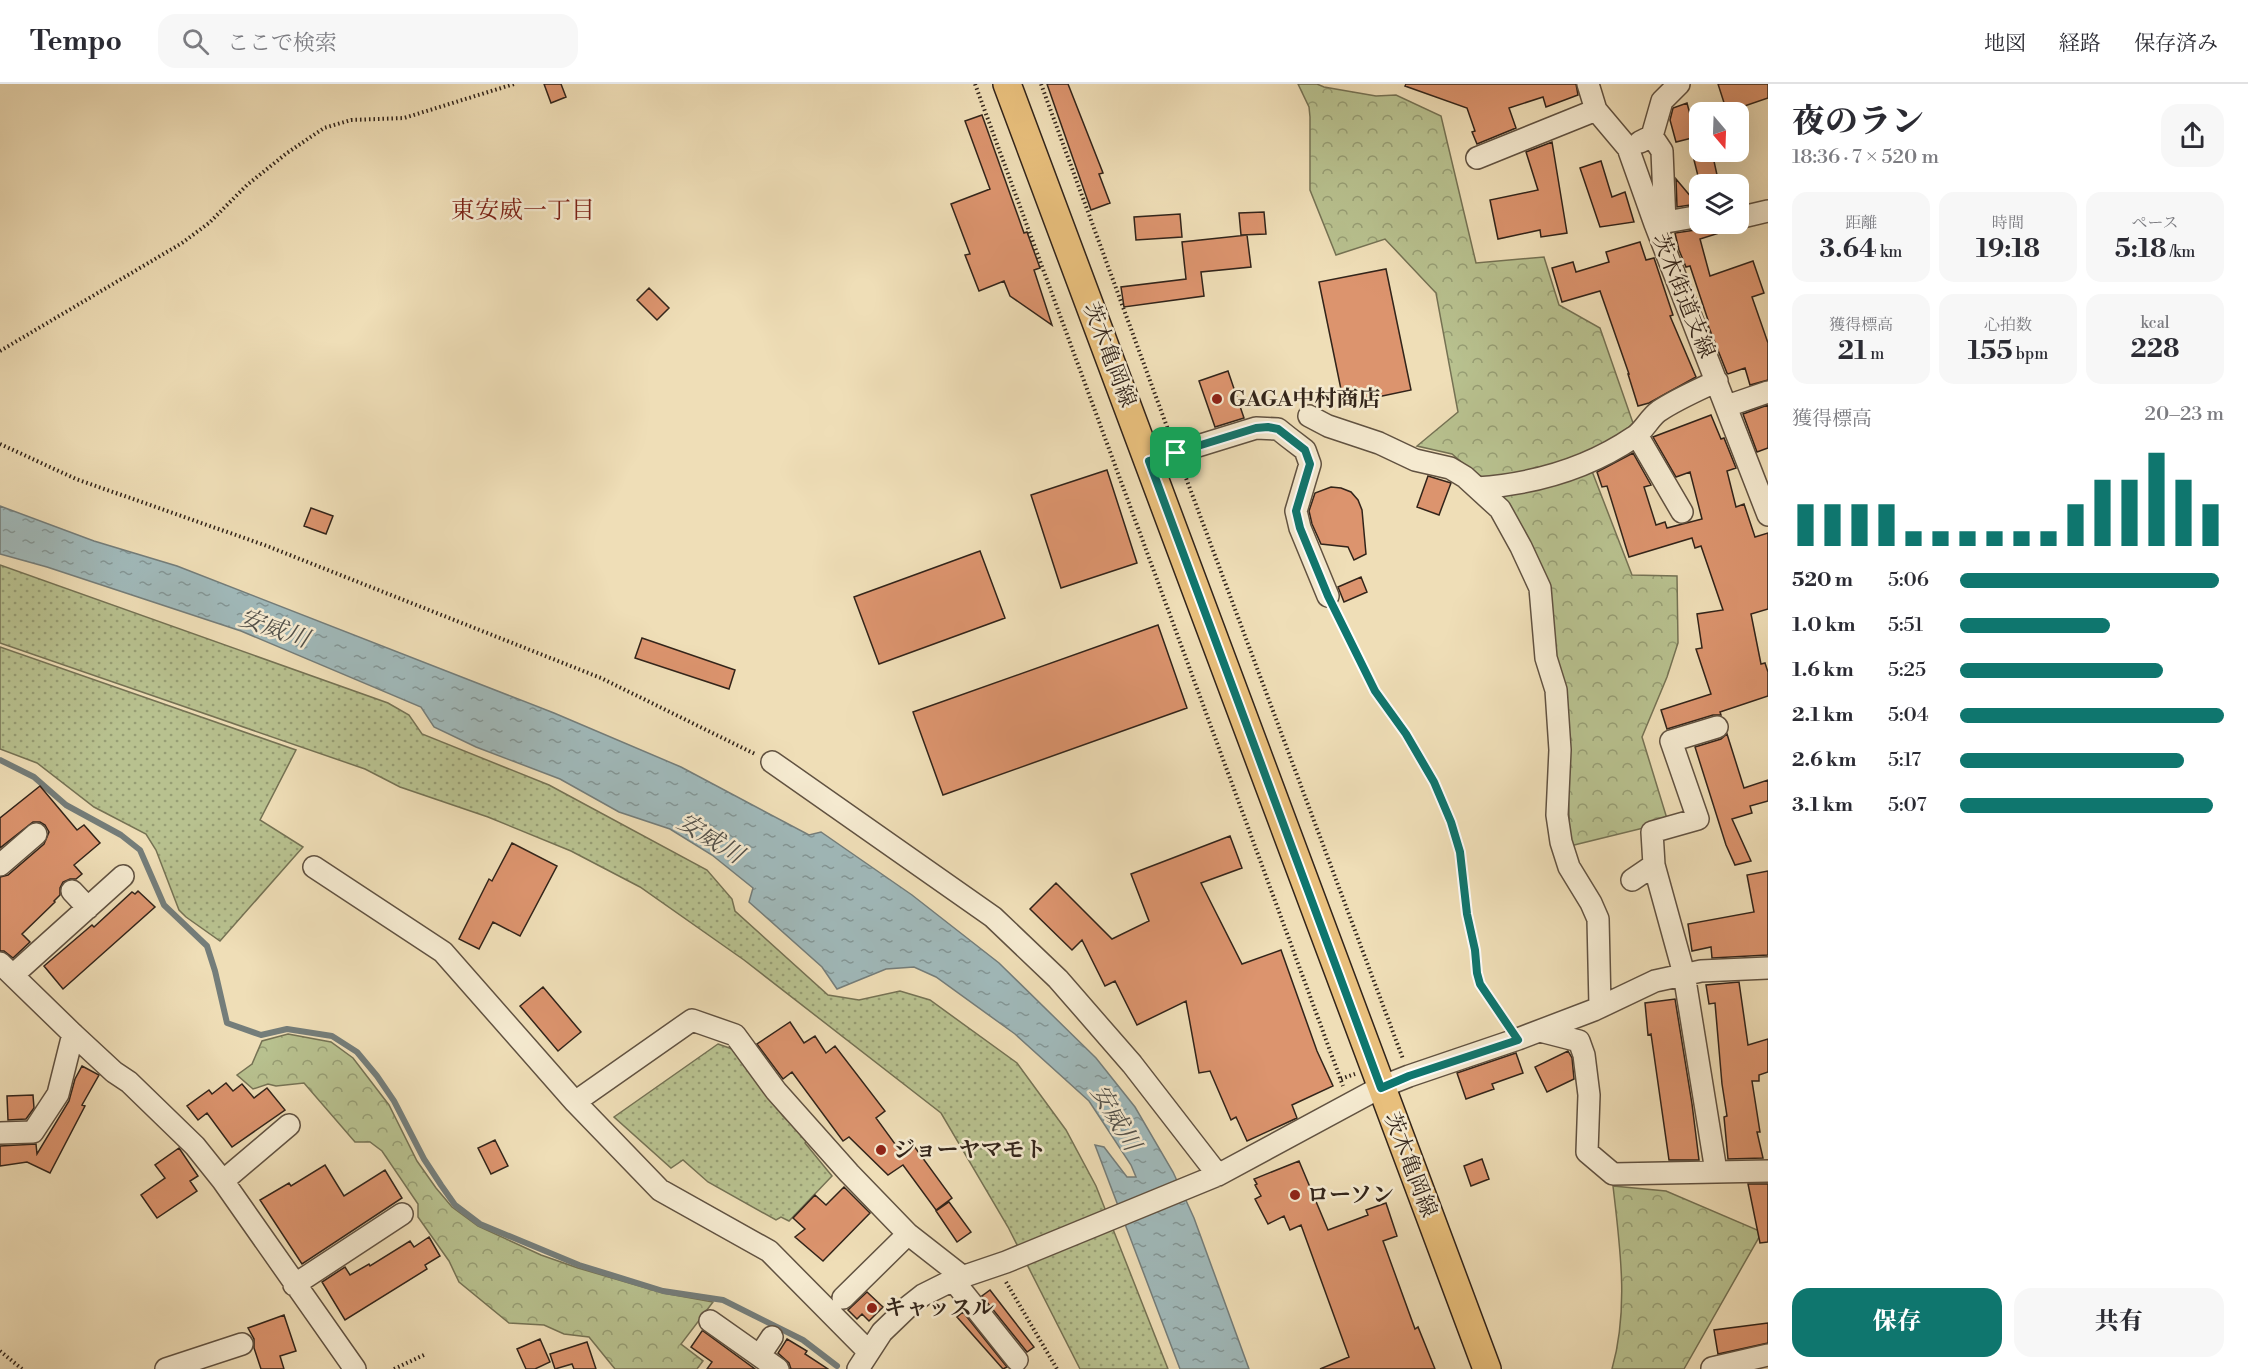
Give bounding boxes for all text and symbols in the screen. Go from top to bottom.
search box [158,14,578,68]
text: Tempo [30,24,122,59]
icon: search [179,25,212,58]
text: ここで検索 [227,30,337,57]
text: 地図 [1984,31,2026,57]
text: 経路 [2059,31,2101,57]
text: 保存済み [2134,31,2218,57]
north arrow [1689,102,1749,162]
map controls [1689,102,1749,234]
text: 夜のラン [1792,102,1924,143]
button: share [2161,104,2224,167]
text: 18:36 · 7 × 520 m [1792,145,1939,170]
button: layers [1689,174,1749,234]
district label: 東安威一丁目 [451,196,595,226]
text: 距離 [1845,213,1877,233]
text: 時間 [1992,213,2024,233]
text: ペース [2131,213,2179,233]
street label: 茨木街道支線 [1646,230,1720,362]
text: 3.64 [1820,233,1877,265]
text: 19:18 [1976,233,2040,265]
text: 5:18 [2115,233,2167,265]
text: km [1877,242,1902,262]
text: /km [2167,242,2195,262]
street label: 茨木亀岡線 [1077,299,1141,411]
text: kcal [2140,313,2170,333]
text: 獲得標高 [1829,315,1893,335]
text: 心拍数 [1984,315,2032,335]
text: 228 [2130,333,2180,365]
text: 21 [1838,335,1867,367]
text: 155 [1968,335,2013,367]
text: m [1867,344,1884,364]
text: bpm [2013,344,2048,364]
place label: GAGA中村商店 [1229,386,1380,413]
marker: GAGA中村商店 [1210,392,1224,406]
text: 20–23 m [2145,402,2224,427]
text: 獲得標高 [1792,407,1872,432]
pin [1150,427,1201,478]
icon: arrive [1159,436,1192,469]
text: 520 m [1792,568,1853,593]
text: 5:06 [1888,568,1929,593]
water label: 安威川 [235,603,316,656]
text: 1.0 km [1792,613,1856,638]
text: 5:51 [1888,613,1923,638]
text: 1.6 km [1792,658,1854,683]
text: 5:25 [1888,658,1926,683]
text: 2.1 km [1792,703,1854,728]
text: 5:04 [1888,703,1929,728]
text: 2.6 km [1792,748,1856,773]
text: 5:17 [1888,748,1921,773]
text: 3.1 km [1792,793,1853,818]
text: 5:07 [1888,793,1927,818]
water label: 安威川 [672,807,751,872]
water label: 安威川 [1084,1079,1148,1159]
street label: 茨木亀岡線 [1378,1109,1442,1221]
place label: ジョーヤマモト [893,1137,1047,1164]
marker: ジョーヤマモト [874,1143,888,1157]
place label: ローソン [1307,1182,1394,1209]
marker: ローソン [1288,1188,1302,1202]
button: 保存 [1792,1288,2002,1357]
button: 共有 [2014,1288,2224,1357]
place label: キャッスル [884,1295,994,1322]
marker: キャッスル [865,1301,879,1315]

